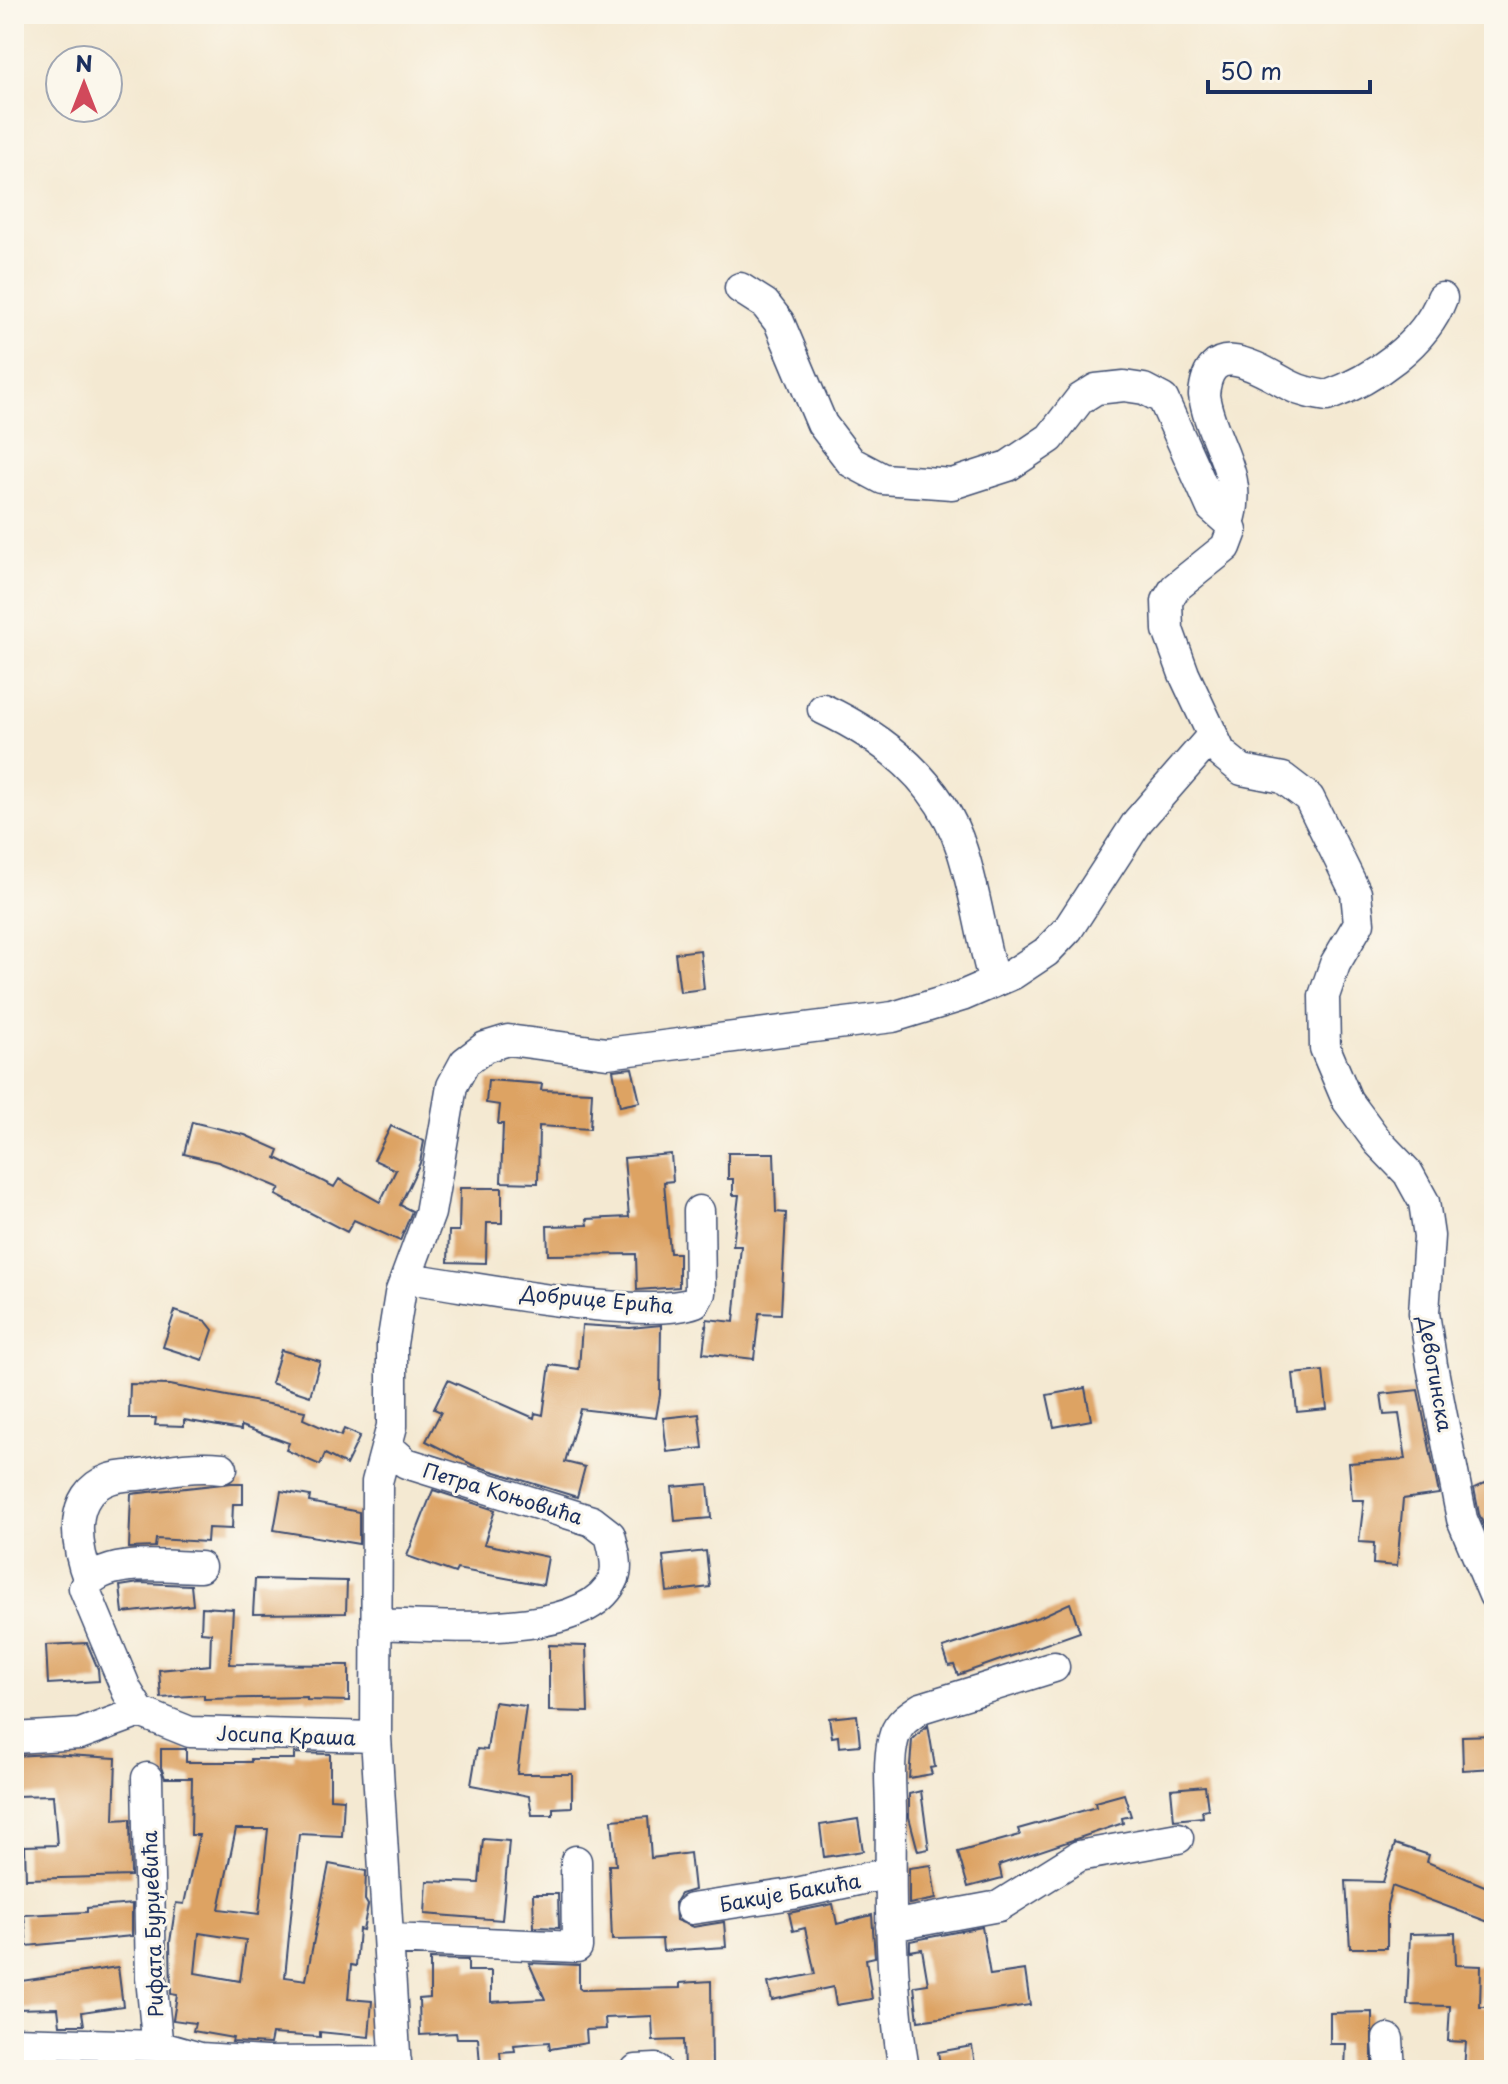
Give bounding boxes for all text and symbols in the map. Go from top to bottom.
north arrow [44,44,124,124]
scale bar [1208,44,1370,94]
text: N [75,46,93,79]
text: 50 m [1220,52,1282,88]
street label: Добрице Ерића [518,1277,675,1321]
street label: Девотинска [1411,1313,1461,1435]
street label: Петра Коњовића [419,1454,587,1532]
street label: Јосипа Краша [216,1718,357,1752]
street label: Рифата Бурџевића [134,1830,170,2018]
street label: Бакије Бакића [717,1865,863,1919]

